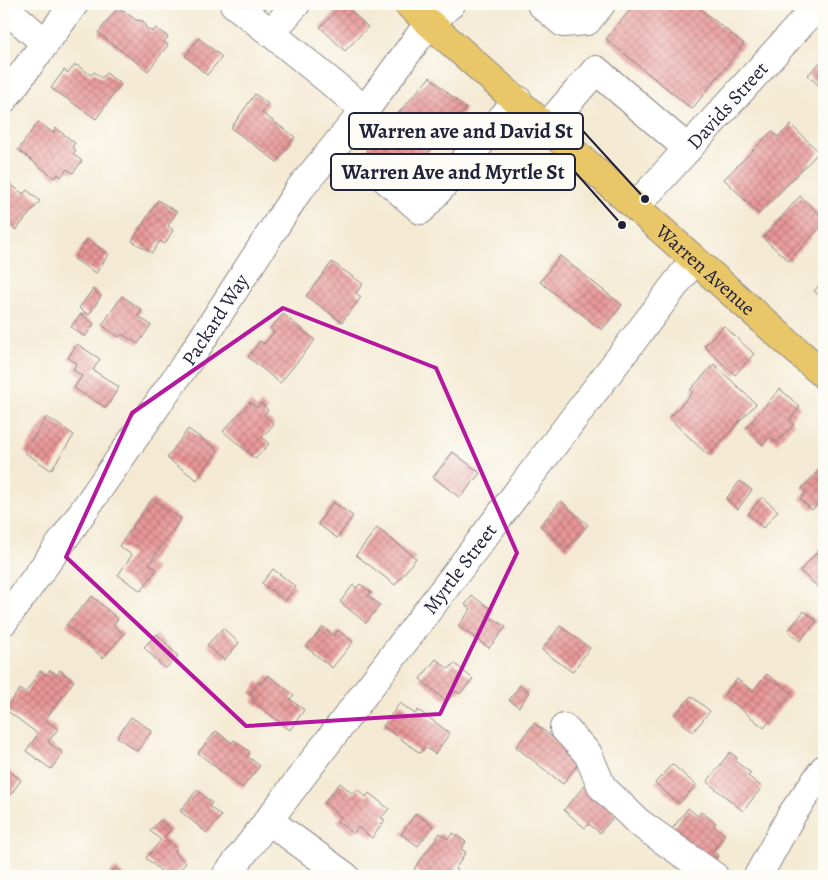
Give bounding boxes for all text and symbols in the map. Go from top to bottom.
street label: Davids Street [681,55,774,155]
callout: Warren ave and David St [349,113,583,149]
text: Warren ave and David St [358,117,573,145]
callout: Warren Ave and Myrtle St [331,154,575,190]
text: Warren Ave and Myrtle St [340,158,565,186]
street label: Warren Avenue [649,217,761,321]
street label: Packard Way [175,267,255,371]
street label: Myrtle Street [416,518,503,619]

